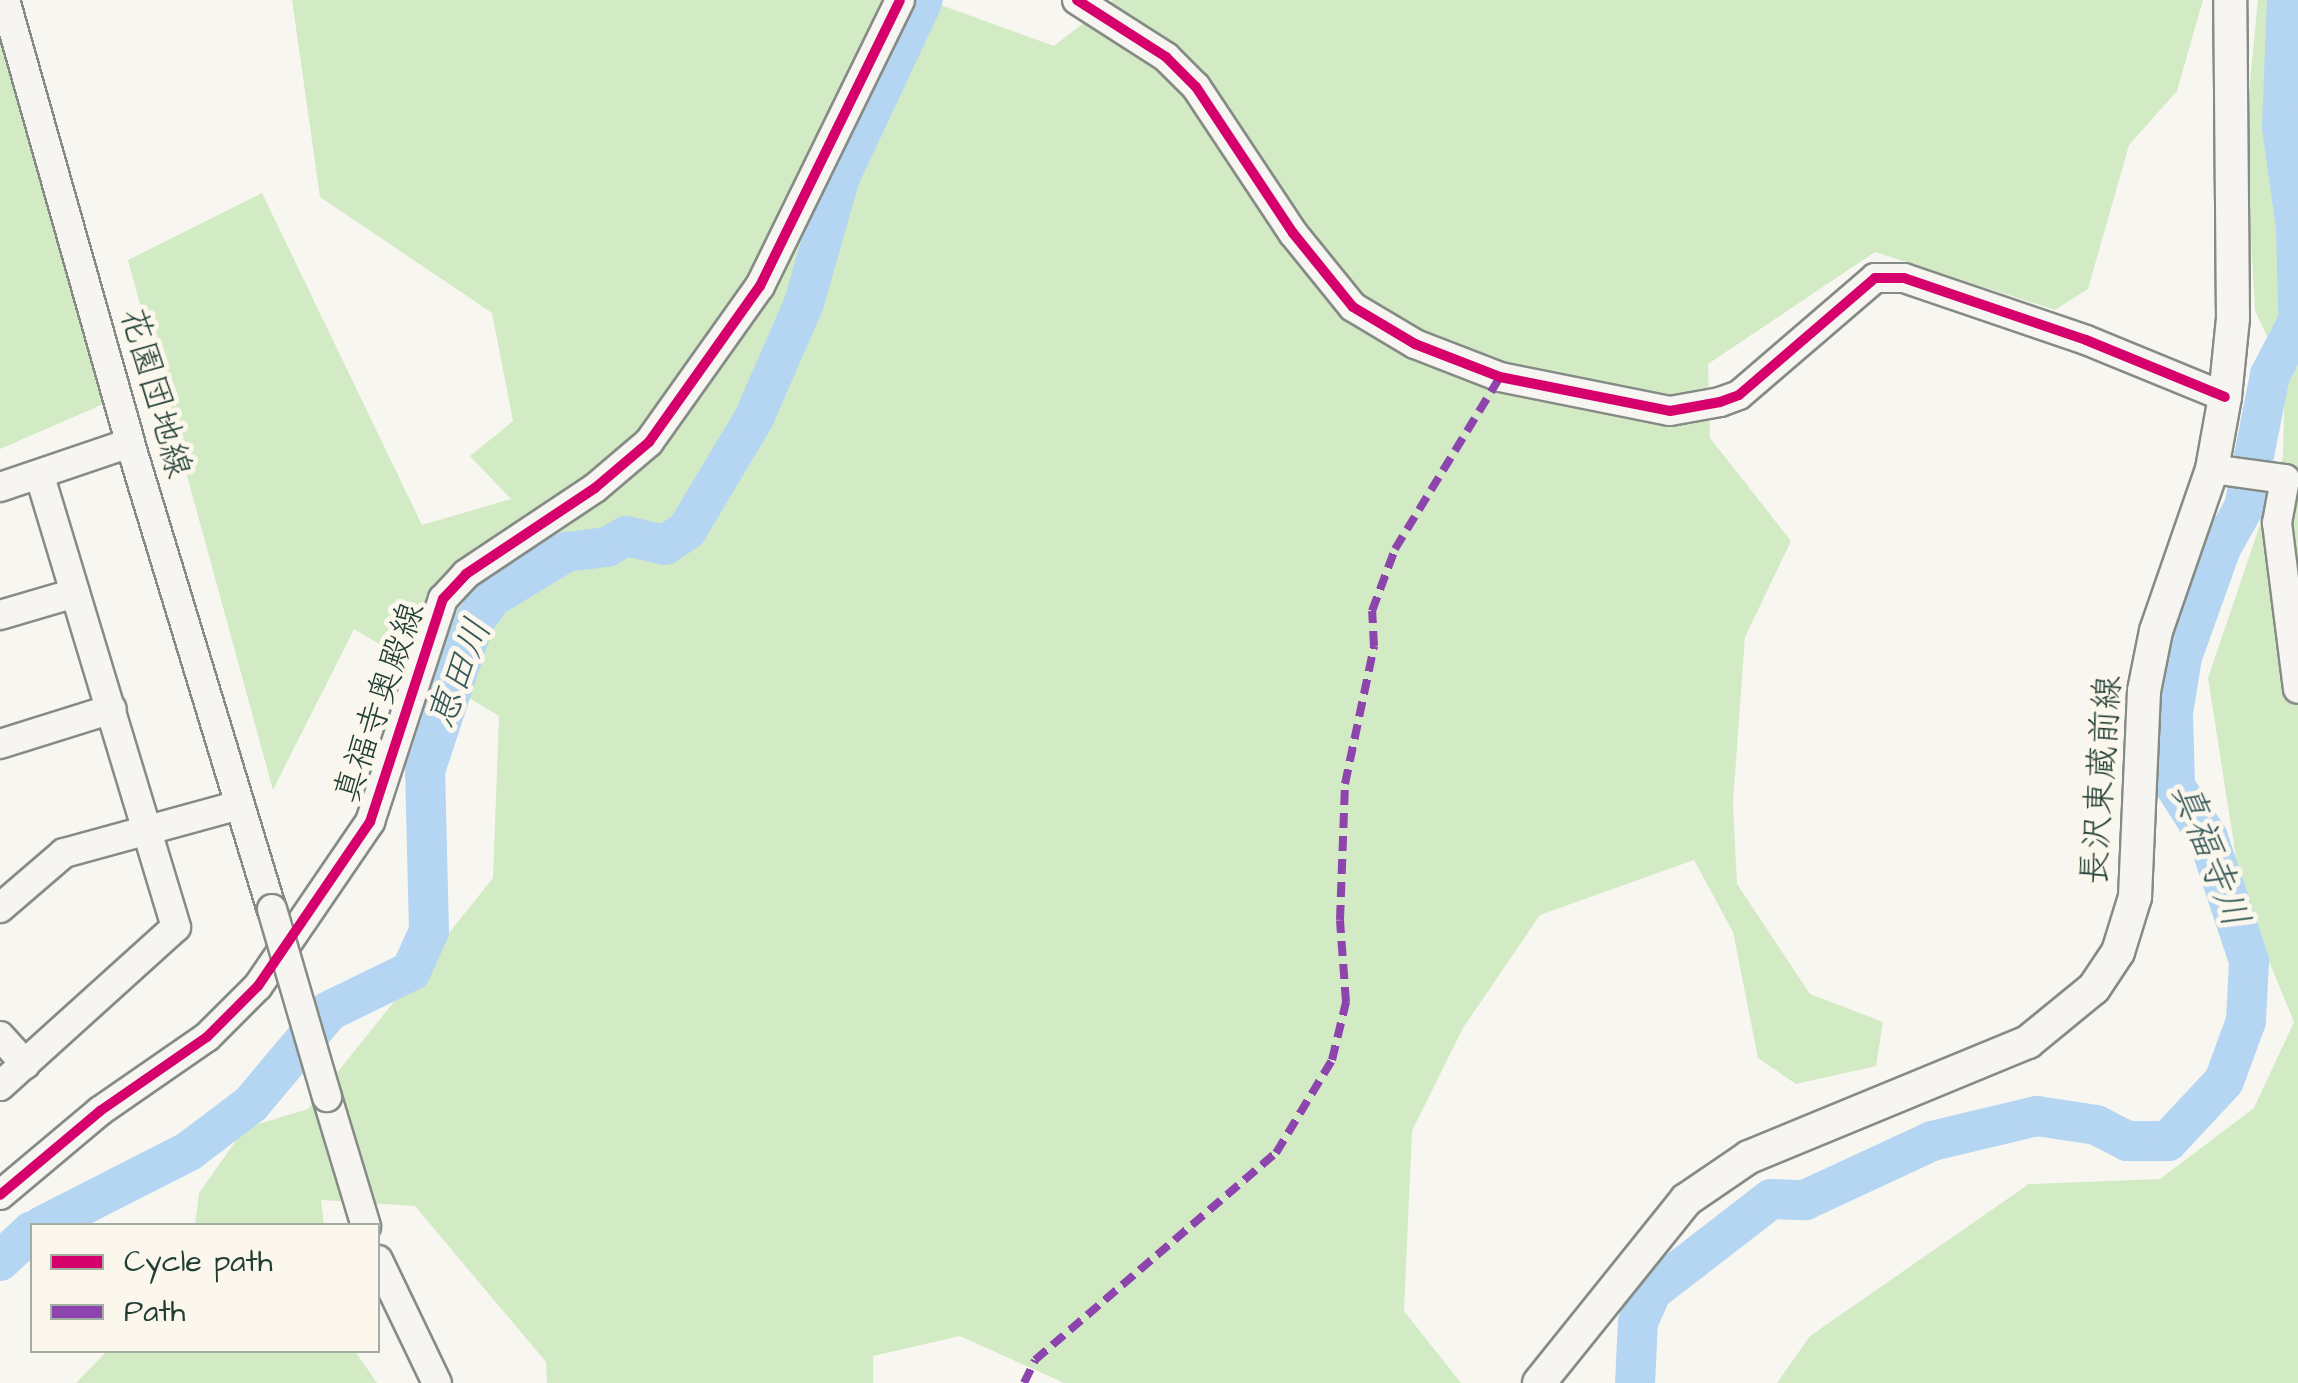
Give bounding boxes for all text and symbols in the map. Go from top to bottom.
street label: 花園団地線 [111,303,199,483]
street label: 真福寺奥殿線 [326,597,434,809]
water label: 恵田川 [419,613,503,735]
street label: 長沢東蔵前線 [2074,674,2130,886]
water label: 真福寺川 [2160,776,2258,934]
legend [30,1223,380,1353]
text: Cycle path [124,1241,273,1283]
text: Path [124,1291,185,1333]

